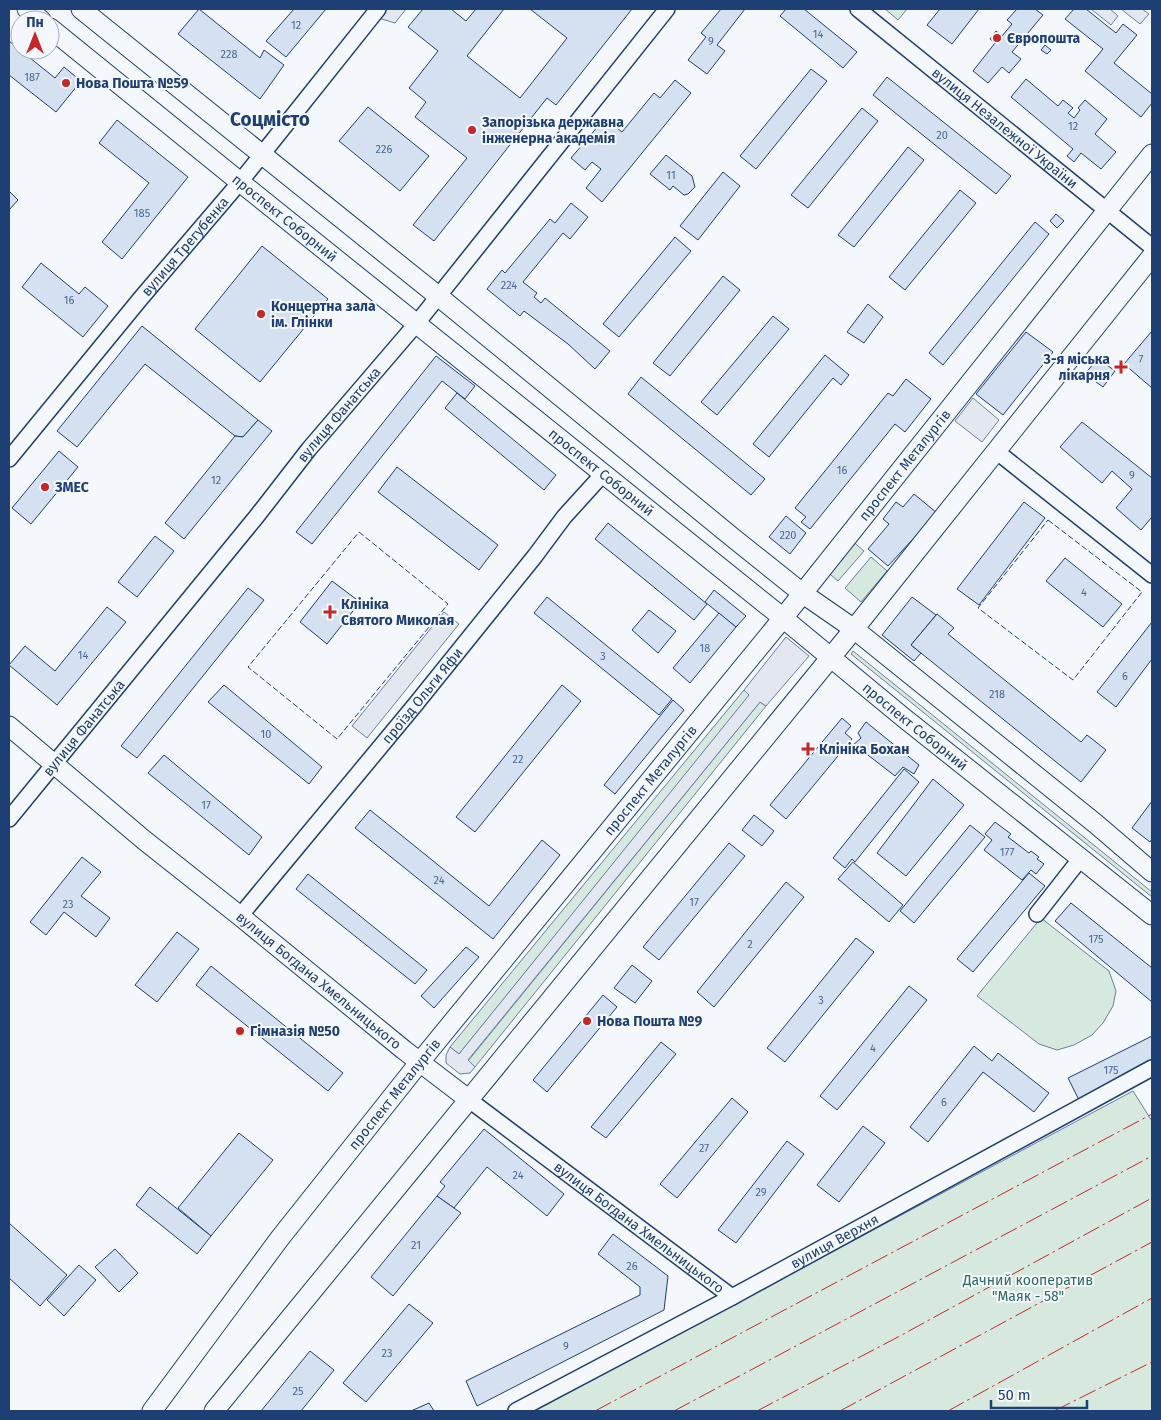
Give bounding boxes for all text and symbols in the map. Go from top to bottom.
north arrow [10,10,60,60]
text: Пн [26,14,44,31]
house number: 12 [291,19,301,32]
house number: 14 [813,28,823,41]
place label: Європошта [1007,30,1081,47]
marker: Європошта [991,32,1003,44]
house number: 9 [708,35,714,48]
house number: 228 [221,48,237,61]
street label: вулиця Незалежної України [929,64,1081,192]
house number: 187 [24,71,40,84]
place label: Нова Пошта №59 [76,75,189,92]
marker: Нова Пошта №59 [60,77,72,89]
district label: Соцмісто [230,108,310,131]
place label: Запорізька державна інженерна академія [481,114,624,147]
house number: 12 [1068,120,1078,133]
marker: Запорізька державна інженерна академія [466,124,478,136]
house number: 20 [936,129,948,142]
house number: 226 [376,143,393,156]
house number: 11 [666,169,676,182]
street label: проспект Соборний [229,171,341,265]
street label: вулиця Трегубенка [138,193,232,300]
house number: 185 [134,207,151,220]
house number: 224 [501,279,517,292]
house number: 16 [64,294,74,307]
place label: Концертна зала ім. Глінки [271,298,376,331]
marker: Концертна зала ім. Глінки [255,308,267,320]
place label: 3-я міська лікарня [1043,351,1110,384]
house number: 7 [1139,353,1144,366]
marker: 3-я міська лікарня [1114,360,1128,374]
street label: вулиця Фанатська [294,363,384,465]
street label: проспект Металургів [855,406,954,524]
street label: проспект Соборний [545,425,657,520]
house number: 16 [837,464,847,477]
house number: 9 [1129,469,1135,482]
house number: 12 [211,474,221,487]
place label: ЗМЕС [54,479,89,496]
marker: ЗМЕС [39,481,51,493]
house number: 220 [779,529,797,542]
house number: 4 [1081,586,1087,599]
place label: Клініка Святого Миколая [341,596,454,629]
marker: Клініка Святого Миколая [323,605,337,619]
house number: 18 [700,642,710,655]
street label: проїзд Ольги Яфи [378,644,466,747]
house number: 14 [78,649,88,662]
house number: 3 [600,650,606,663]
house number: 6 [1122,670,1128,683]
street label: вулиця Фанатська [39,676,128,779]
street label: проспект Соборний [859,679,971,774]
house number: 218 [989,688,1005,701]
street label: проспект Металургів [600,722,700,839]
house number: 10 [261,728,271,741]
place label: Клініка Бохан [819,741,909,758]
marker: Клініка Бохан [801,742,815,756]
house number: 22 [513,753,523,766]
house number: 17 [201,799,211,812]
house number: 177 [1000,846,1014,859]
house number: 24 [434,874,445,887]
house number: 17 [689,896,699,909]
house number: 23 [63,898,73,911]
street label: вулиця Богдана Хмельницького [233,908,405,1053]
house number: 175 [1089,933,1104,946]
house number: 2 [747,938,753,951]
house number: 3 [818,994,824,1007]
place label: Нова Пошта №9 [597,1013,702,1030]
marker: Нова Пошта №9 [581,1015,593,1027]
place label: Гімназія №50 [250,1023,340,1040]
marker: Гімназія №50 [234,1025,246,1037]
street label: проспект Металургів [345,1035,444,1153]
house number: 4 [870,1042,876,1055]
house number: 175 [1104,1064,1119,1077]
house number: 6 [941,1096,947,1109]
house number: 27 [699,1142,709,1155]
street label: вулиця Богдана Хмельницького [551,1158,728,1297]
house number: 24 [513,1169,524,1182]
house number: 29 [755,1186,767,1199]
street label: вулиця Верхня [788,1210,881,1272]
house number: 21 [411,1239,421,1252]
house number: 26 [626,1260,638,1273]
park label: Дачний кооператив "Маяк - 58" [962,1272,1093,1305]
house number: 9 [563,1340,569,1353]
house number: 23 [382,1347,392,1360]
scale bar [991,1378,1087,1410]
house number: 25 [293,1385,304,1398]
text: 50 m [998,1386,1031,1404]

